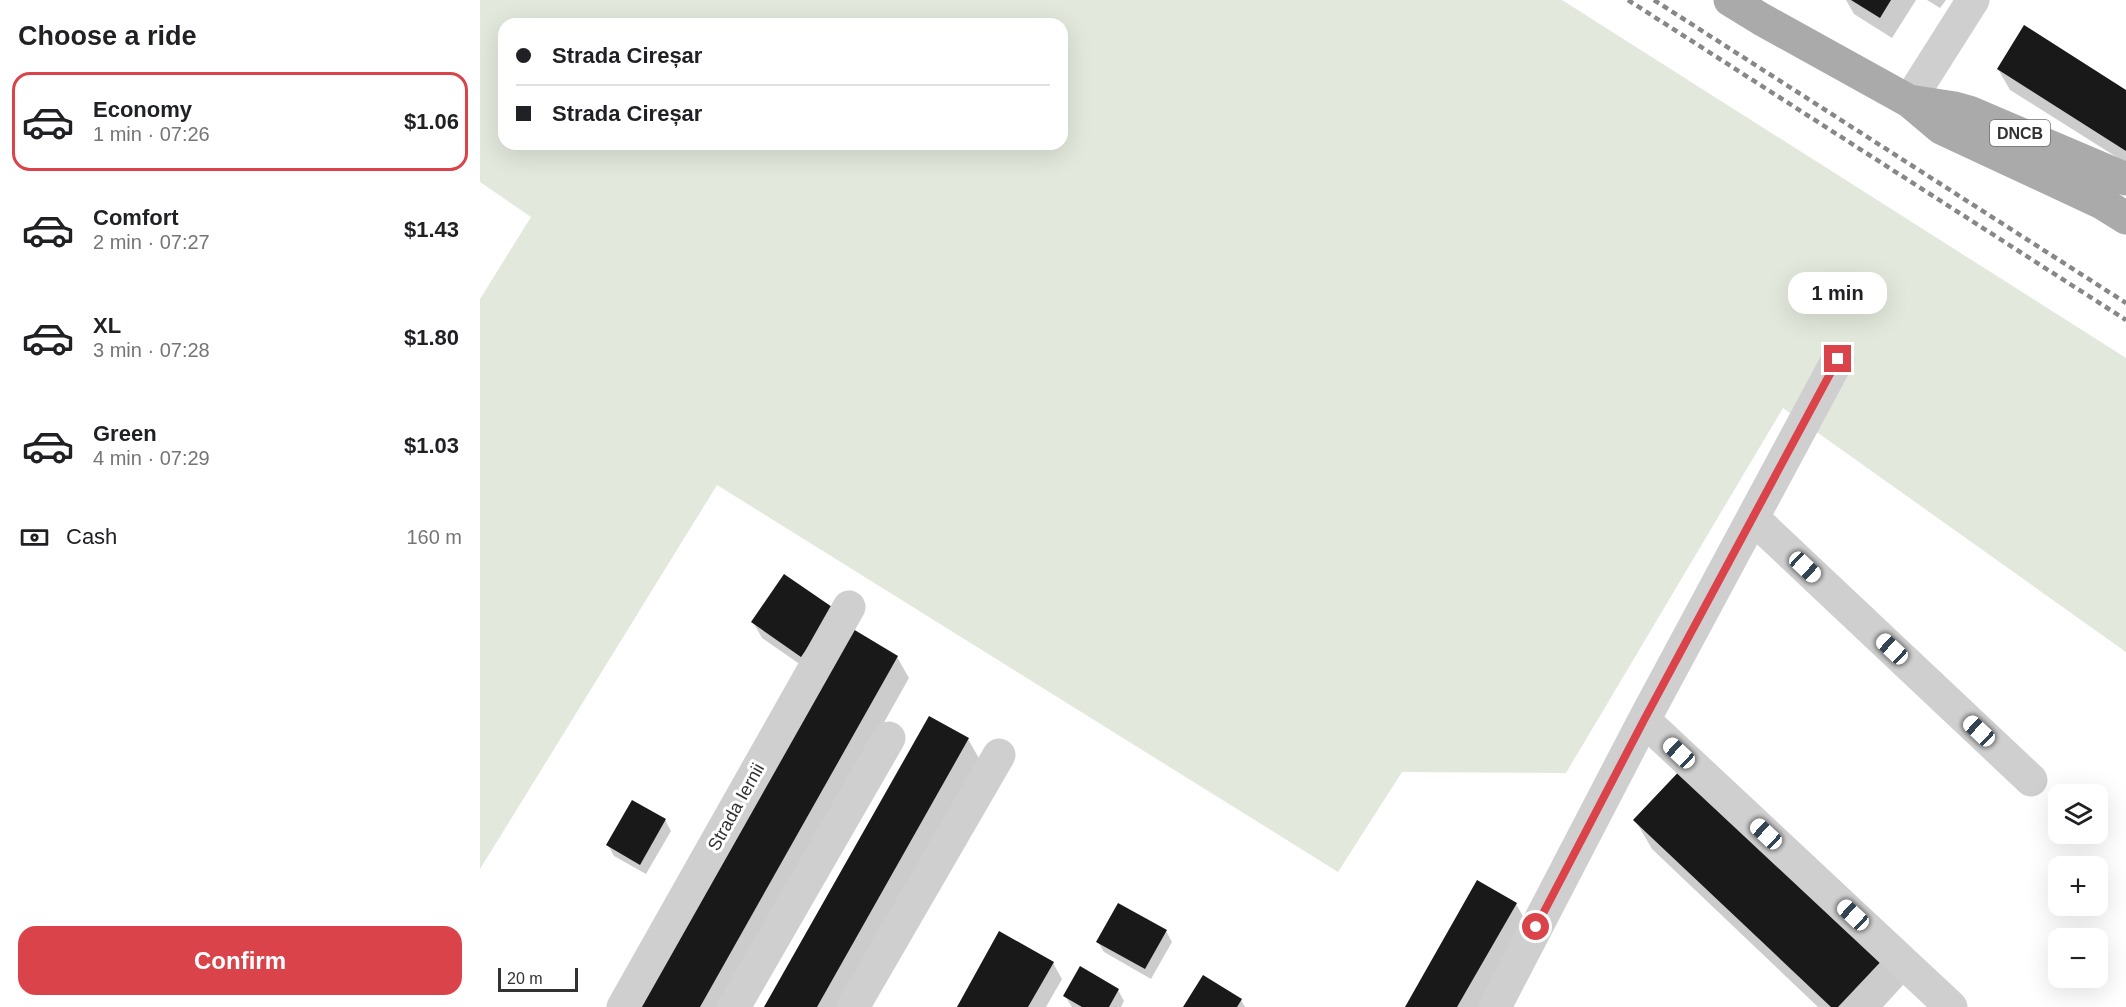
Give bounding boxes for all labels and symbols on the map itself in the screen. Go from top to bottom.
road number: DNCB [1990,120,2050,146]
callout: 1 min [1788,272,1888,314]
route end [1824,345,1851,372]
car [1786,548,1824,586]
car [1873,630,1911,668]
car [1960,712,1998,750]
car [1660,734,1698,772]
street label: Strada Iernii [704,760,768,854]
car [1747,815,1785,853]
car [1834,896,1872,934]
route start [1522,913,1549,940]
scale bar [498,965,578,992]

